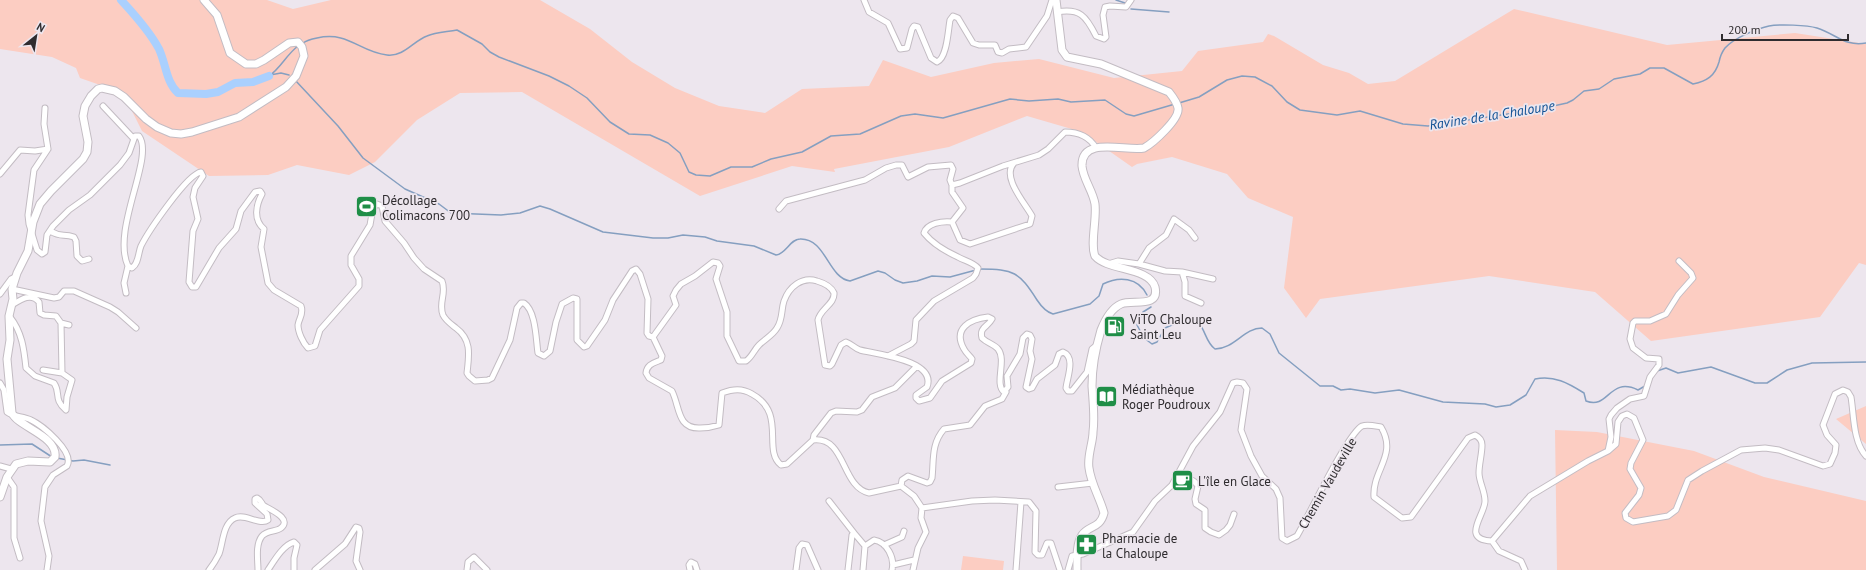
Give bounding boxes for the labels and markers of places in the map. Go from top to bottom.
place label: Décollage Colimacons 700 [382,192,470,224]
sports icon: Décollage Colimacons 700 [353,194,379,220]
place label: ViTO Chaloupe Saint Leu [1129,311,1212,343]
fuel station icon: ViTO Chaloupe Saint Leu [1102,313,1128,339]
place label: Médiathèque Roger Poudroux [1122,381,1211,413]
library icon: Médiathèque Roger Poudroux [1093,383,1119,409]
cafe icon: L'île en Glace [1170,468,1196,494]
place label: L'île en Glace [1198,473,1271,490]
place label: Pharmacie de la Chaloupe [1102,530,1177,562]
pharmacy icon: Pharmacie de la Chaloupe [1074,532,1100,558]

